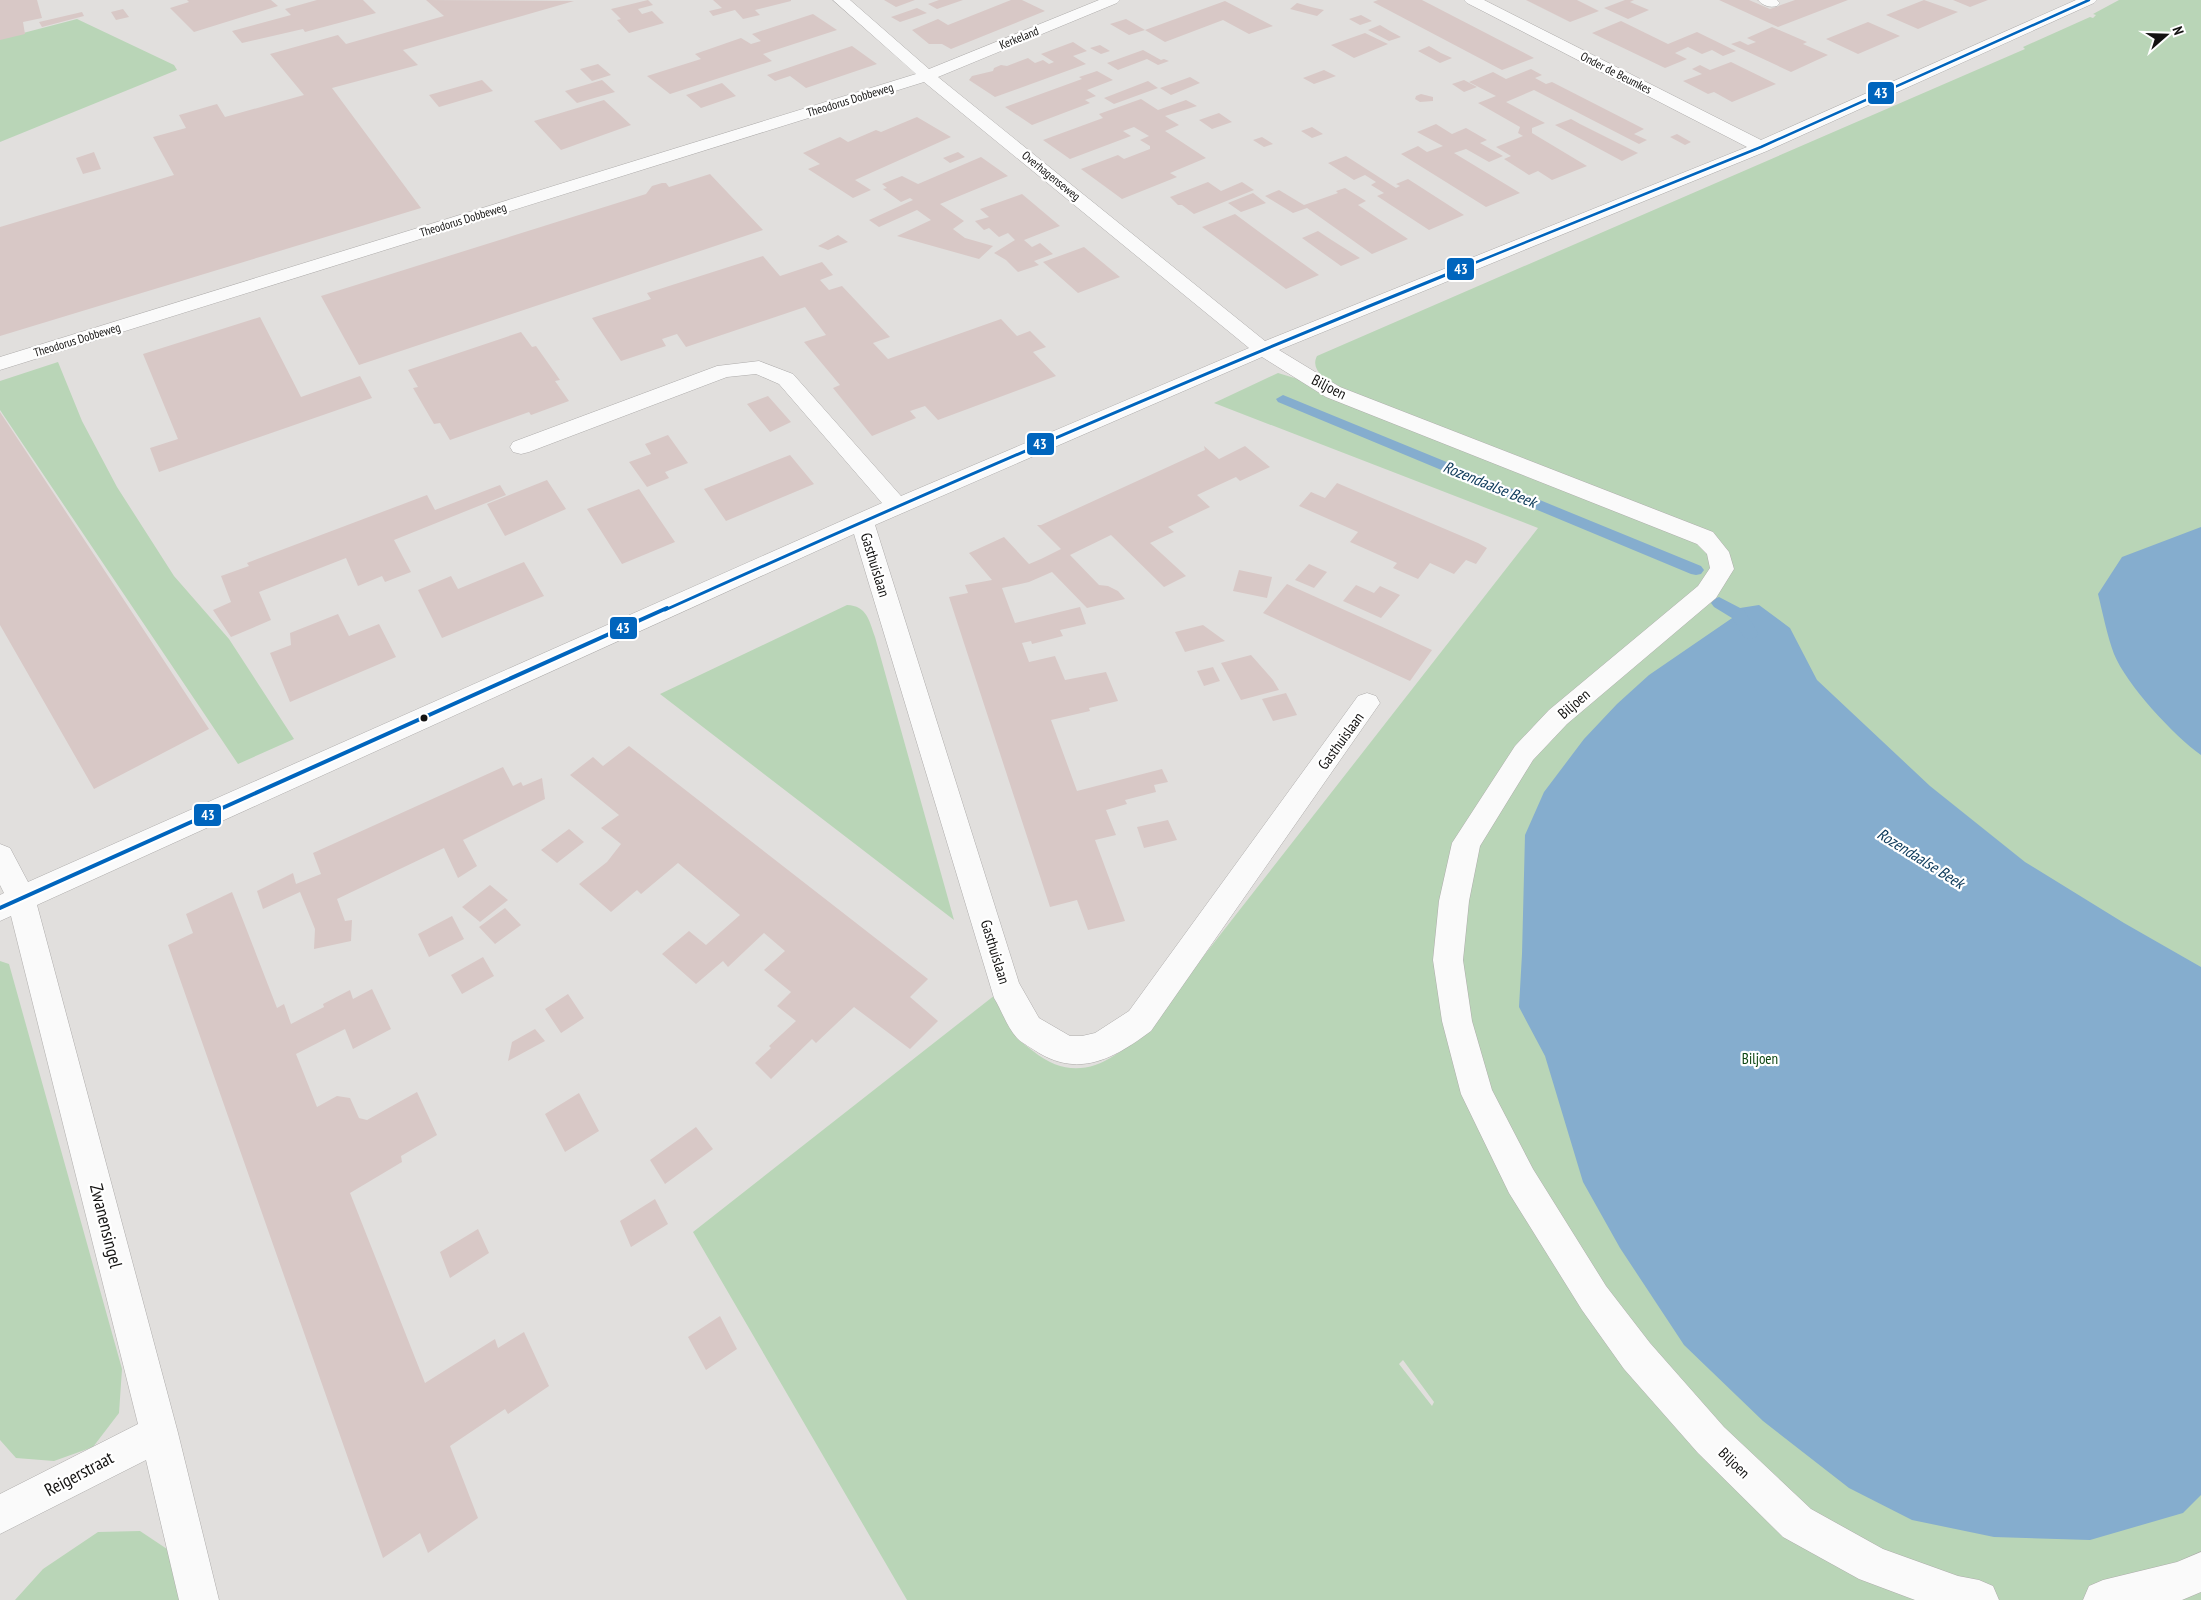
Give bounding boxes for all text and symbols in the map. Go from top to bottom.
north arrow [2141,10,2191,60]
street label: Kerkeland [997,23,1041,52]
text: N [2168,24,2188,37]
street label: Onder de Beumkes [1578,48,1654,97]
street label: Theodorus Dobbeweg [805,79,895,120]
line badge: 43 [1867,81,1895,105]
text: 43 [1874,84,1888,102]
street label: Overhagenseweg [1019,148,1084,204]
street label: Theodorus Dobbeweg [418,199,508,240]
line badge: 43 [1446,257,1475,281]
text: 43 [1454,260,1468,278]
street label: Theodorus Dobbeweg [32,319,122,360]
street label: Biljoen [1309,370,1350,403]
line badge: 43 [1026,432,1055,456]
text: 43 [1033,435,1047,453]
water label: Rozendaalse Beek [1441,456,1541,512]
street label: Gasthuislaan [857,530,894,599]
line badge: 43 [609,616,638,640]
text: 43 [616,619,630,637]
street label: Biljoen [1554,685,1594,723]
street label: Gasthuislaan [1313,708,1368,773]
unlabelled marker [419,713,429,723]
line badge: 43 [193,803,222,827]
text: 43 [201,806,215,824]
water label: Rozendaalse Beek [1874,823,1970,894]
street label: Gasthuislaan [977,917,1014,986]
park label: Biljoen [1742,1049,1778,1068]
street label: Zwanensingel [85,1181,128,1271]
street label: Biljoen [1715,1443,1754,1482]
street label: Reigerstraat [40,1446,117,1501]

